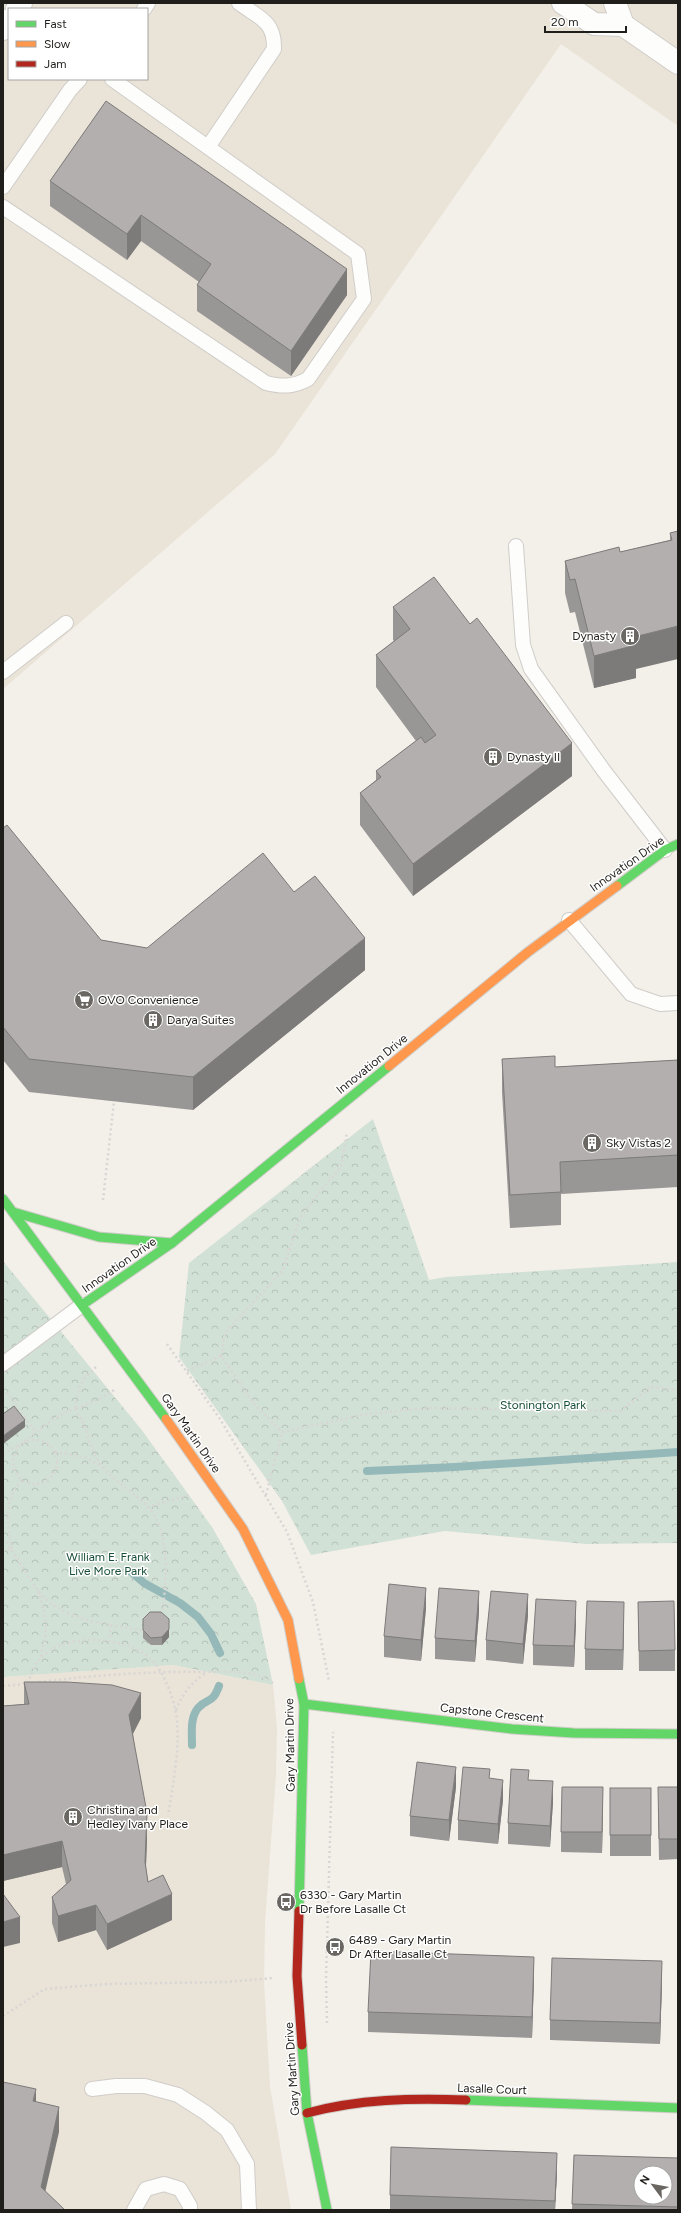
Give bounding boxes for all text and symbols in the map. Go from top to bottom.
legend [8,8,148,80]
scale bar [545,8,626,34]
text: 20 m [551,15,579,29]
text: Fast [44,17,67,31]
text: Slow [44,37,71,51]
text: Jam [44,57,67,71]
building icon: Dynasty [619,625,641,647]
place label: Dynasty [572,629,617,643]
building icon: Dynasty II [482,746,504,768]
place label: Dynasty II [507,750,560,764]
street label: Innovation Drive [587,833,667,895]
supermarket icon: OVO Convenience [73,989,95,1011]
place label: OVO Convenience [98,993,199,1007]
building icon: Darya Suites [142,1009,164,1031]
place label: Darya Suites [167,1013,235,1027]
street label: Innovation Drive [334,1031,411,1097]
building icon: Sky Vistas 2 [581,1132,603,1154]
place label: Sky Vistas 2 [606,1136,671,1150]
street label: Innovation Drive [79,1234,159,1296]
street label: Gary Martin Drive [158,1391,224,1476]
park label: Stonington Park [500,1398,586,1412]
park label: William E. Frank Live More Park [66,1550,150,1578]
street label: Gary Martin Drive [282,1698,298,1792]
street label: Capstone Crescent [439,1701,545,1725]
place label: Christina and Hedley Ivany Place [87,1803,188,1831]
building icon: Christina and Hedley Ivany Place [62,1806,84,1828]
place label: 6330 - Gary Martin Dr Before Lasalle Ct [300,1888,407,1916]
bus stop icon: 6330 - Gary Martin Dr Before Lasalle Ct [275,1891,297,1913]
place label: 6489 - Gary Martin Dr After Lasalle Ct [349,1933,452,1961]
bus stop icon: 6489 - Gary Martin Dr After Lasalle Ct [324,1936,346,1958]
street label: Gary Martin Drive [282,2021,302,2116]
street label: Lasalle Court [457,2081,528,2097]
north arrow [633,2165,673,2205]
text: N [637,2173,653,2187]

